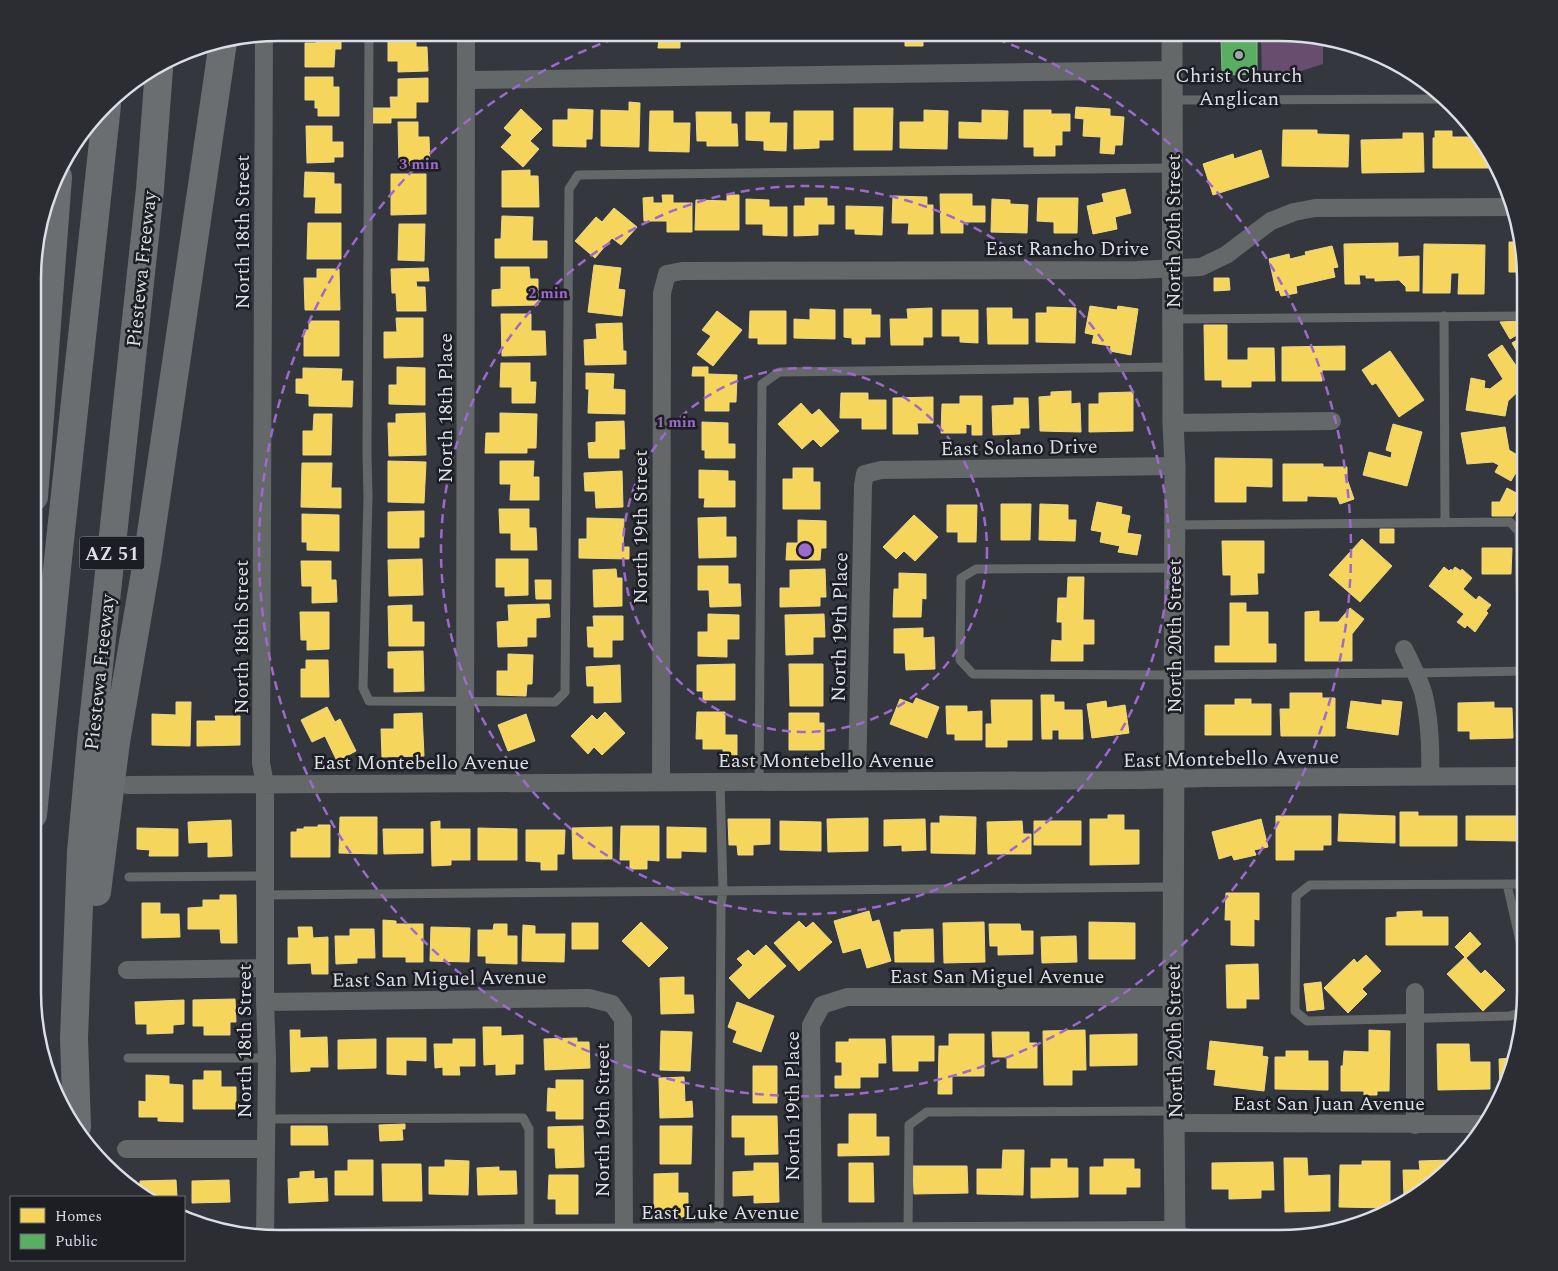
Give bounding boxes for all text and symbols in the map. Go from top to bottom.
marker: Christ Church Anglican [1233,49,1245,61]
place label: Christ Church Anglican [1175,61,1303,114]
text: 3 min [399,153,439,176]
street label: North 20th Street [1159,154,1189,308]
street label: North 18th Street [228,155,258,309]
street label: Piestewa Freeway [119,188,165,349]
street label: East Rancho Drive [985,234,1149,264]
text: 2 min [528,282,568,305]
street label: North 18th Place [431,333,461,483]
text: 1 min [656,411,696,434]
street label: East Solano Drive [940,432,1098,464]
street label: North 19th Street [626,450,656,604]
road number: AZ 51 [80,536,144,570]
centre of rings [796,541,814,559]
street label: North 19th Place [824,552,856,702]
street label: North 20th Street [1160,559,1190,713]
street label: North 18th Street [227,560,257,714]
street label: Piestewa Freeway [77,591,123,752]
street label: East Montebello Avenue [1123,742,1339,776]
street label: East Montebello Avenue [718,746,934,776]
street label: East Montebello Avenue [313,748,529,778]
street label: East San Miguel Avenue [331,962,547,996]
street label: East San Miguel Avenue [890,962,1104,992]
street label: North 20th Street [1159,963,1191,1119]
street label: North 18th Street [230,964,260,1118]
street label: North 19th Place [778,1031,808,1181]
street label: North 19th Street [588,1043,618,1197]
street label: East San Juan Avenue [1233,1089,1425,1119]
legend [10,1196,185,1261]
street label: East Luke Avenue [641,1198,799,1228]
text: Homes [55,1205,102,1228]
text: Public [55,1230,98,1253]

